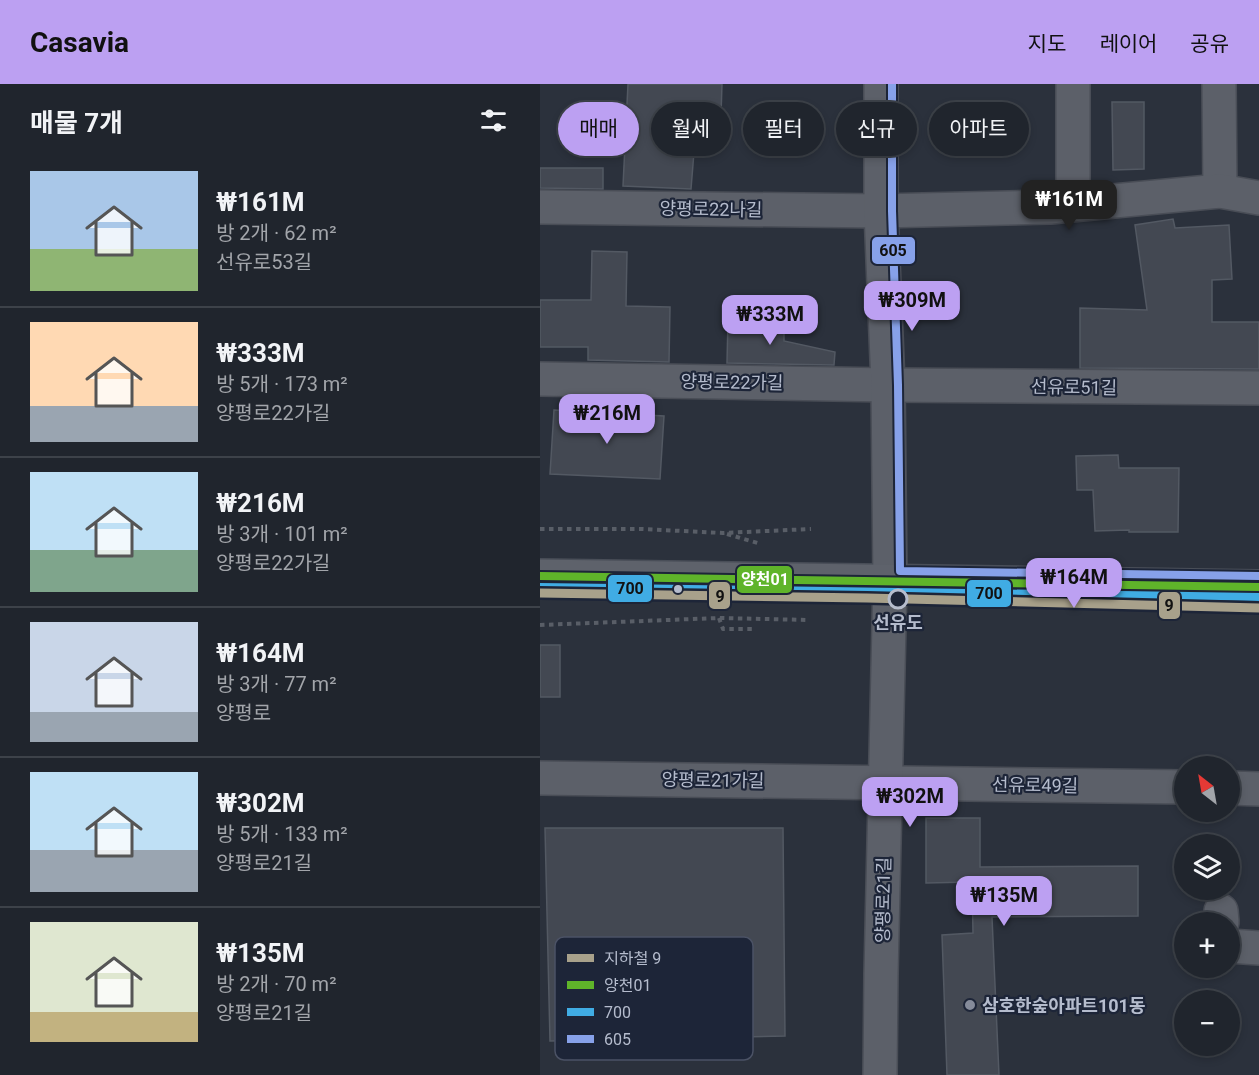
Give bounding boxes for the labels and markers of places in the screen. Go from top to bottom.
pin: ₩161M [1027,180,1111,231]
pin: ₩309M [870,281,954,332]
pin: ₩333M [728,295,812,346]
pin: ₩216M [565,394,649,445]
pin: ₩164M [1032,558,1116,609]
unlabelled marker [672,583,684,595]
marker: 선유도 [888,589,908,609]
place label: 선유도 [873,612,923,633]
pin: ₩302M [868,777,952,828]
pin: ₩135M [962,876,1046,927]
place label: 삼호한숲아파트101동 [982,995,1145,1016]
marker: 삼호한숲아파트101동 [963,998,977,1012]

